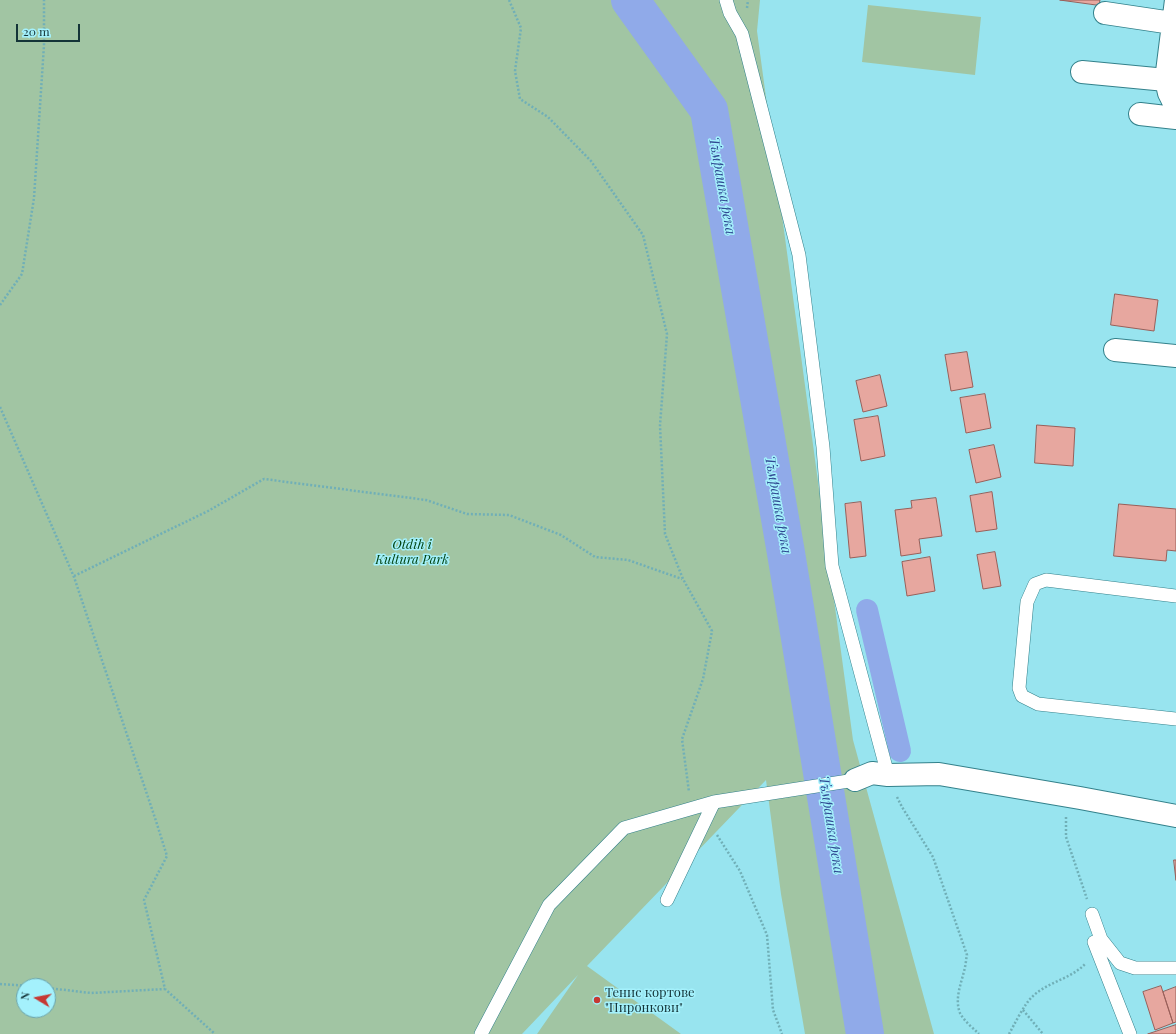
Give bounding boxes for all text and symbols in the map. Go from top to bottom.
scale bar [18,16,82,42]
text: 20 m [23,23,50,39]
water label: Тъмрашка река [705,136,739,236]
water label: Тъмрашка река [761,455,795,555]
park label: Otdih i Kultura Park [375,537,449,568]
water label: Тъмрашка река [815,775,847,875]
north arrow [16,978,56,1018]
place label: Тенис кортове "Пиронкови" [605,985,695,1016]
text: N [17,991,33,1001]
marker: Тенис кортове "Пиронкови" [592,995,602,1005]

